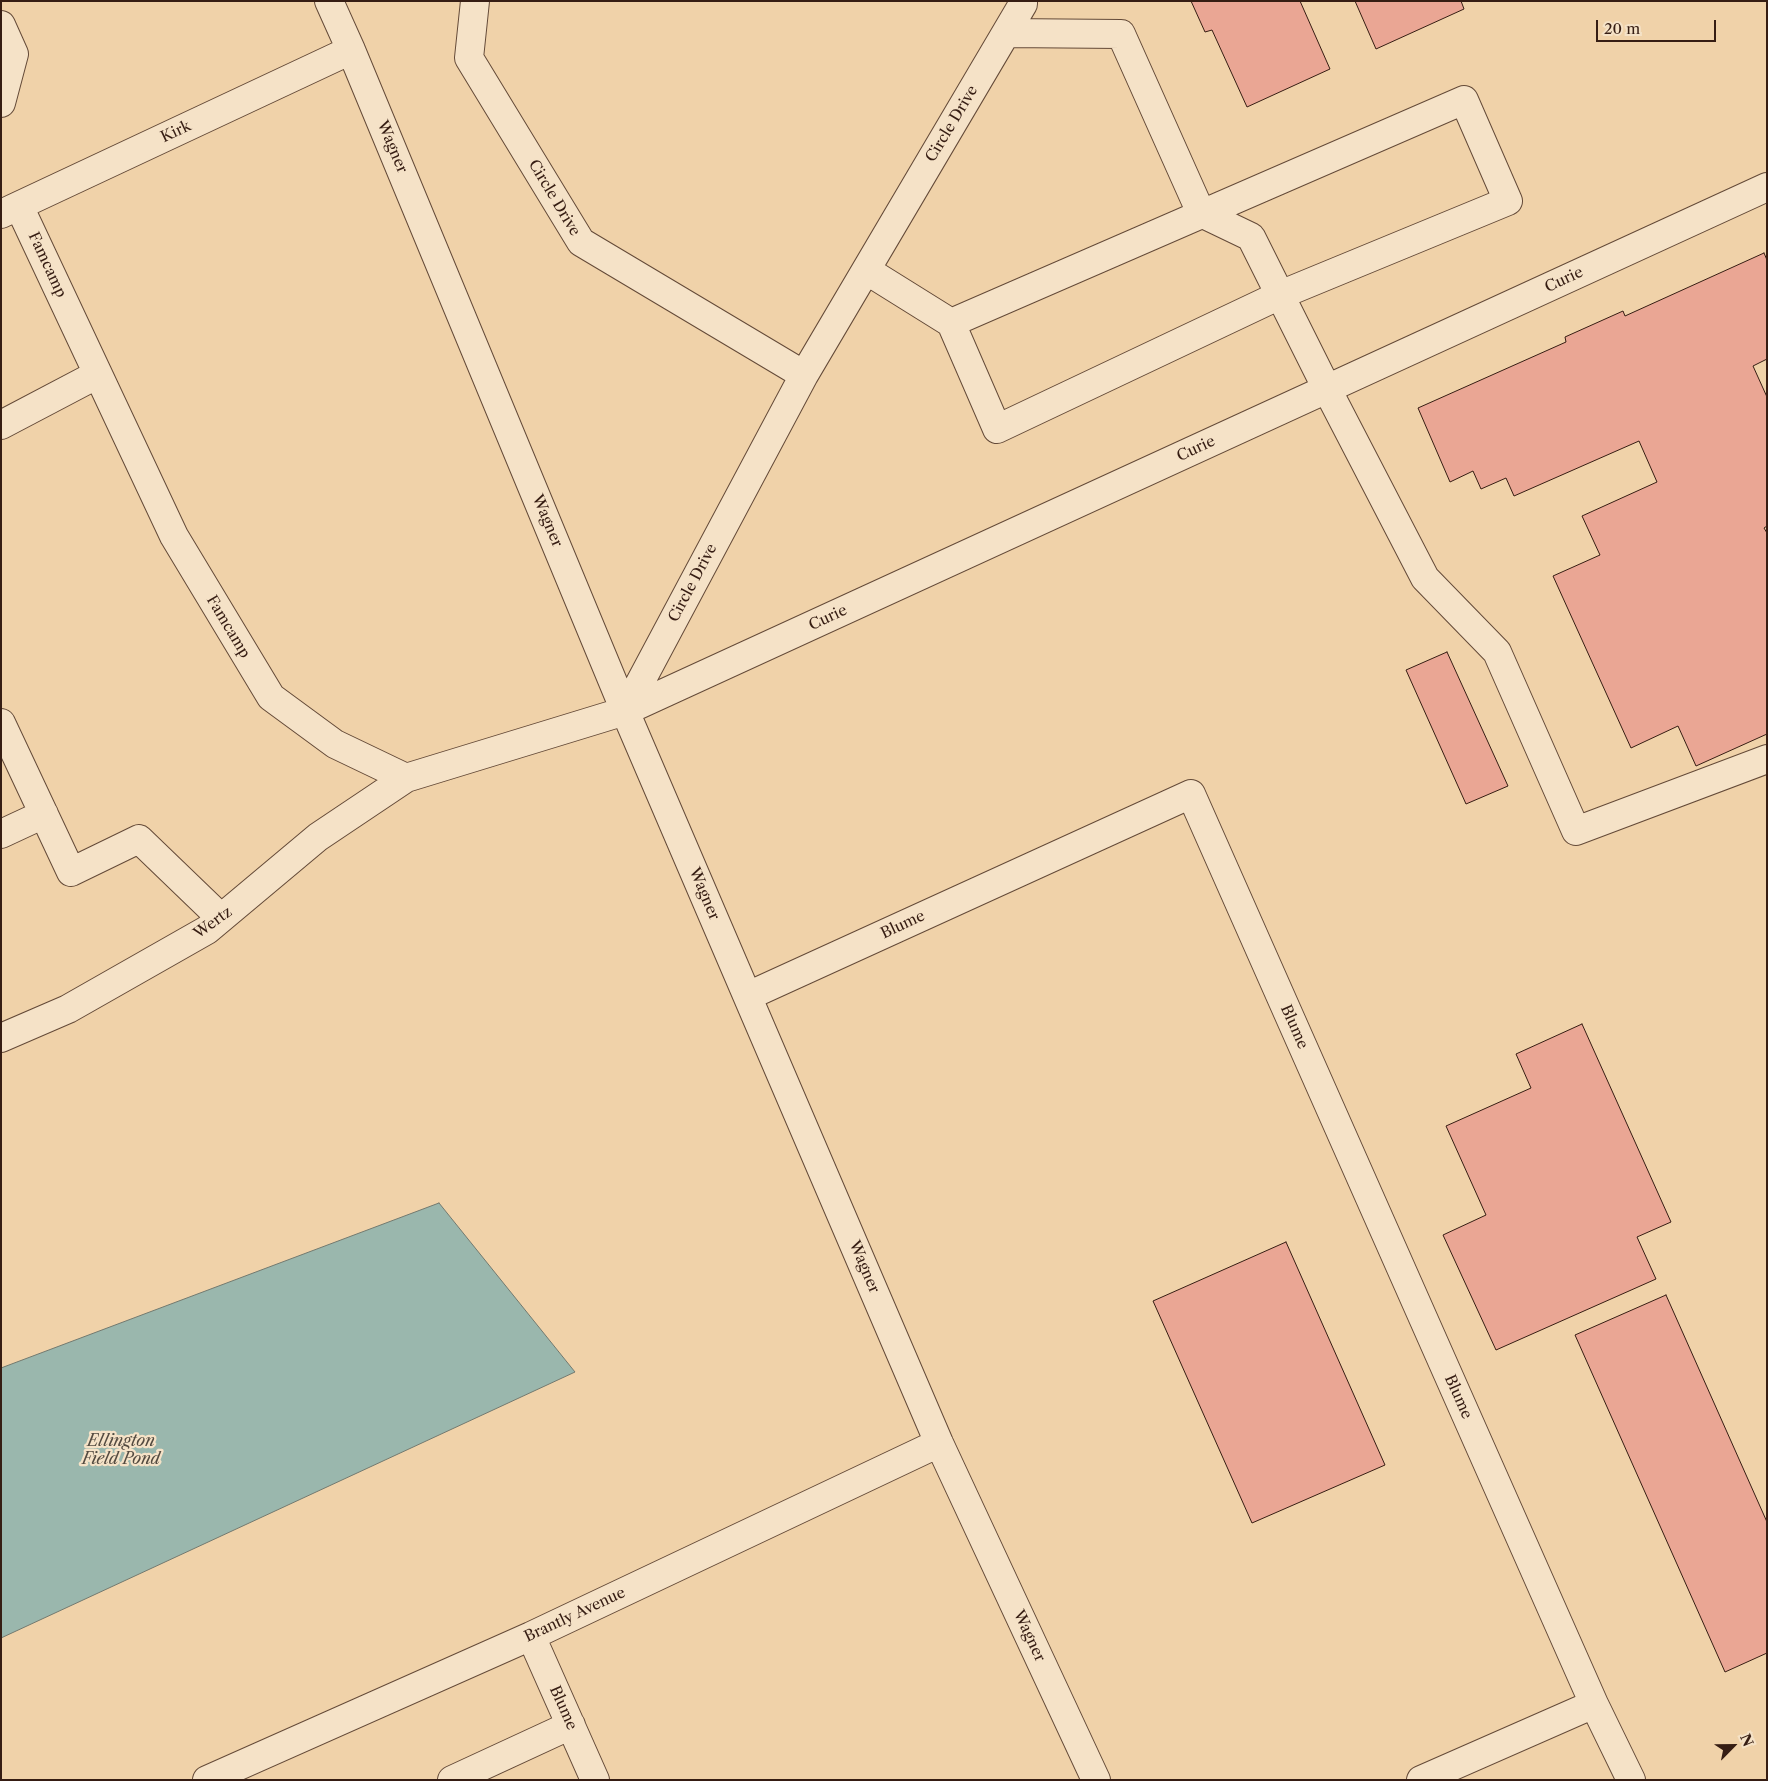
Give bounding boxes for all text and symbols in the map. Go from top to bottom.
scale bar [1598,10,1718,42]
text: 20 m [1604,19,1640,38]
street label: Circle Drive [922,83,982,165]
street label: Kirk [158,117,194,147]
street label: Wagner [373,118,411,176]
street label: Circle Drive [524,157,584,239]
street label: Famcamp [24,229,70,301]
street label: Curie [1542,263,1586,297]
street label: Curie [1174,432,1218,466]
street label: Wagner [528,492,566,550]
street label: Circle Drive [665,541,721,625]
street label: Famcamp [202,592,254,662]
street label: Curie [806,601,850,635]
street label: Wagner [685,865,723,923]
street label: Wertz [190,903,236,943]
street label: Blume [878,907,928,943]
street label: Blume [1276,1002,1312,1052]
street label: Wagner [845,1238,883,1296]
street label: Blume [1440,1372,1476,1422]
water label: Ellington Field Pond [82,1431,160,1469]
street label: Brantly Avenue [522,1584,628,1646]
street label: Wagner [1009,1607,1049,1665]
street label: Blume [545,1683,581,1733]
north arrow [1708,1721,1758,1771]
text: N [1736,1731,1757,1749]

